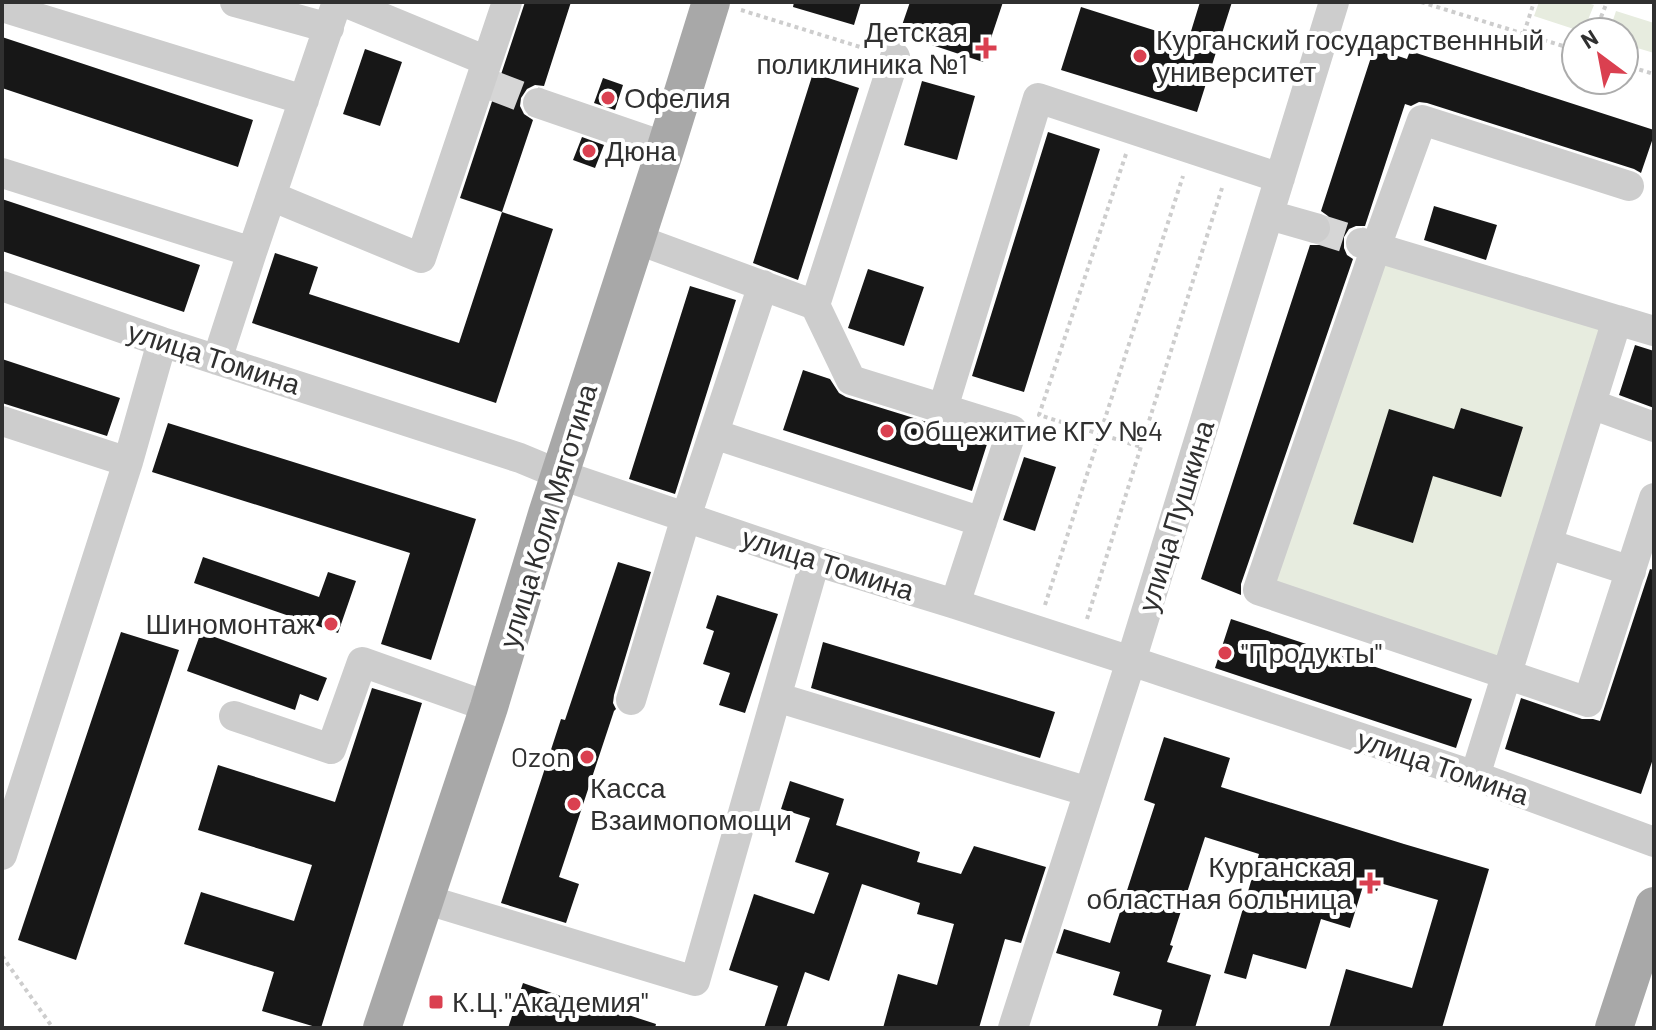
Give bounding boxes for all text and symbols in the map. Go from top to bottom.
place label: Детская поликлиника №1 [756,14,968,80]
north arrow [1560,16,1640,96]
place label: Курганский государственнный университет [1156,22,1544,88]
text: N [1576,23,1602,53]
marker: Детская поликлиника №1 [975,37,997,59]
marker: Курганский государственнный университет [1131,47,1149,65]
place label: Офелия [624,80,731,114]
marker: Офелия [599,89,617,107]
place label: Дюна [605,133,676,167]
marker: Дюна [580,142,598,160]
street label: улица Томина [124,313,305,401]
street label: улица Коли Мяготина [491,379,603,652]
place label: Общежитие КГУ №4 [903,413,1163,447]
street label: улица Пушкина [1130,416,1220,615]
marker: Общежитие КГУ №4 [878,422,896,440]
street label: улица Томина [738,519,919,607]
place label: Шиномонтаж [146,606,315,640]
marker: Шиномонтаж [322,615,340,633]
place label: "Продукты" [1241,635,1382,669]
marker: "Продукты" [1216,644,1234,662]
street label: улица Томина [1353,721,1534,811]
place label: Ozon [511,739,571,773]
marker: Ozon [578,748,596,766]
place label: Касса Взаимопомощи [590,770,792,836]
marker: Касса Взаимопомощи [565,795,583,813]
place label: Курганская областная больница [1086,849,1352,915]
marker: Курганская областная больница [1359,872,1381,894]
place label: К.Ц."Академия" [452,984,648,1018]
marker: К.Ц."Академия" [427,993,445,1011]

